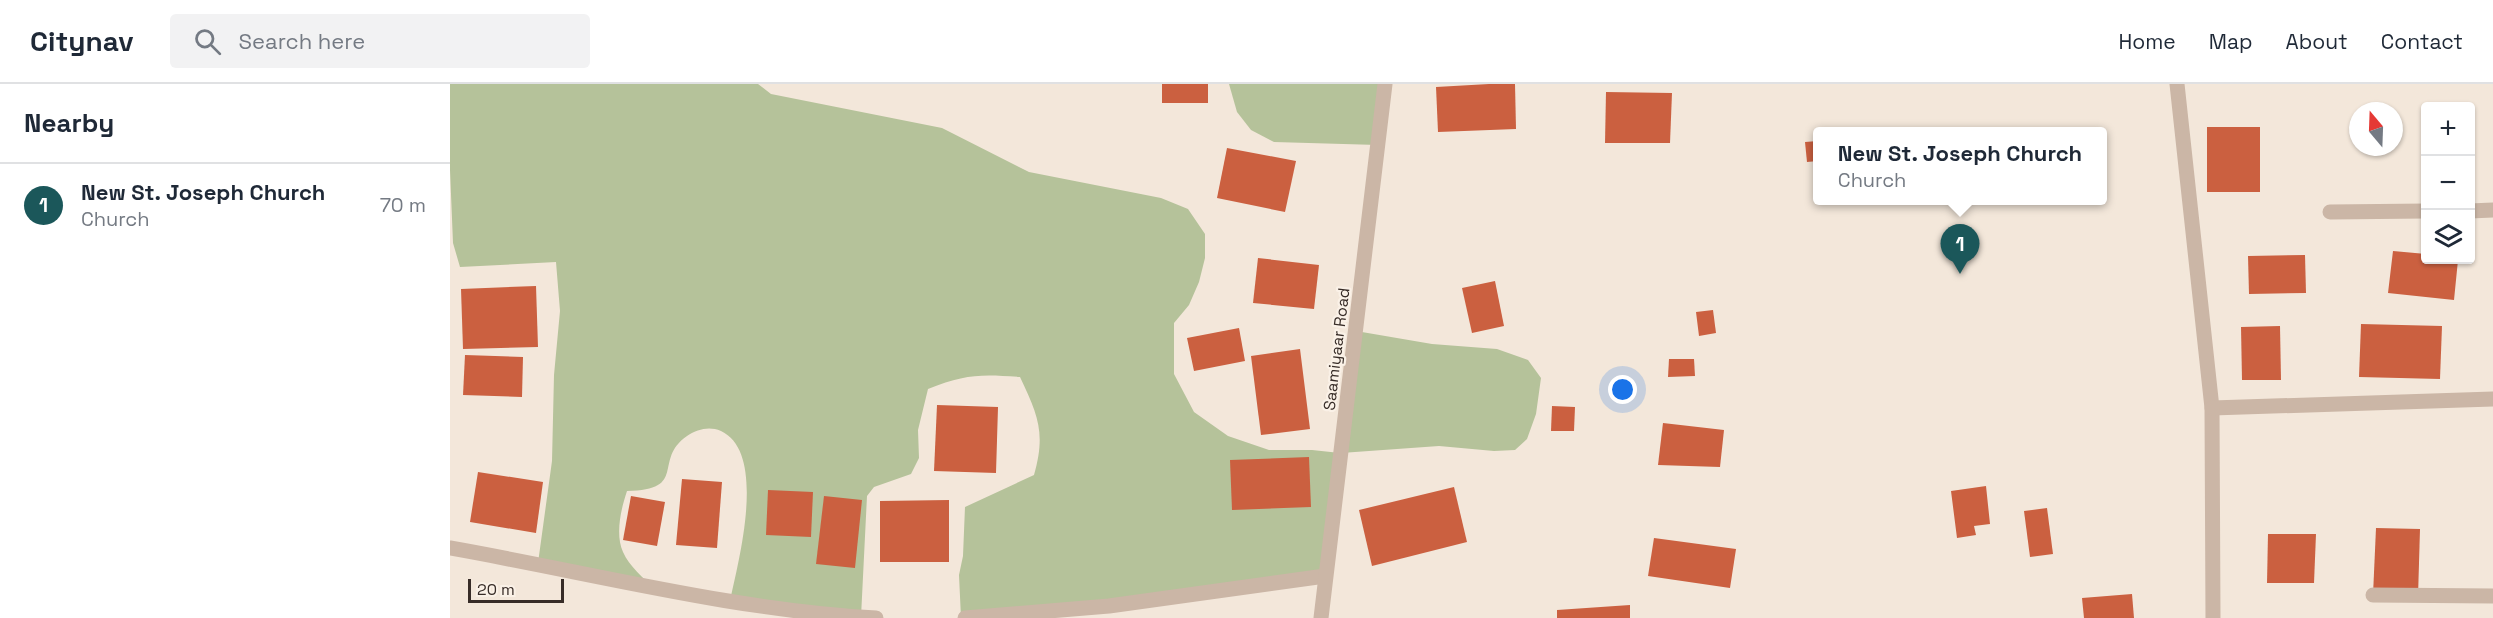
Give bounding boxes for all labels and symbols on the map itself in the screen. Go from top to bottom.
north arrow [2349,102,2403,156]
pin: 1 [1940,224,1980,274]
street label: Saamiyaar Road [1319,286,1354,412]
your location [1608,375,1637,404]
scale bar [468,576,564,604]

